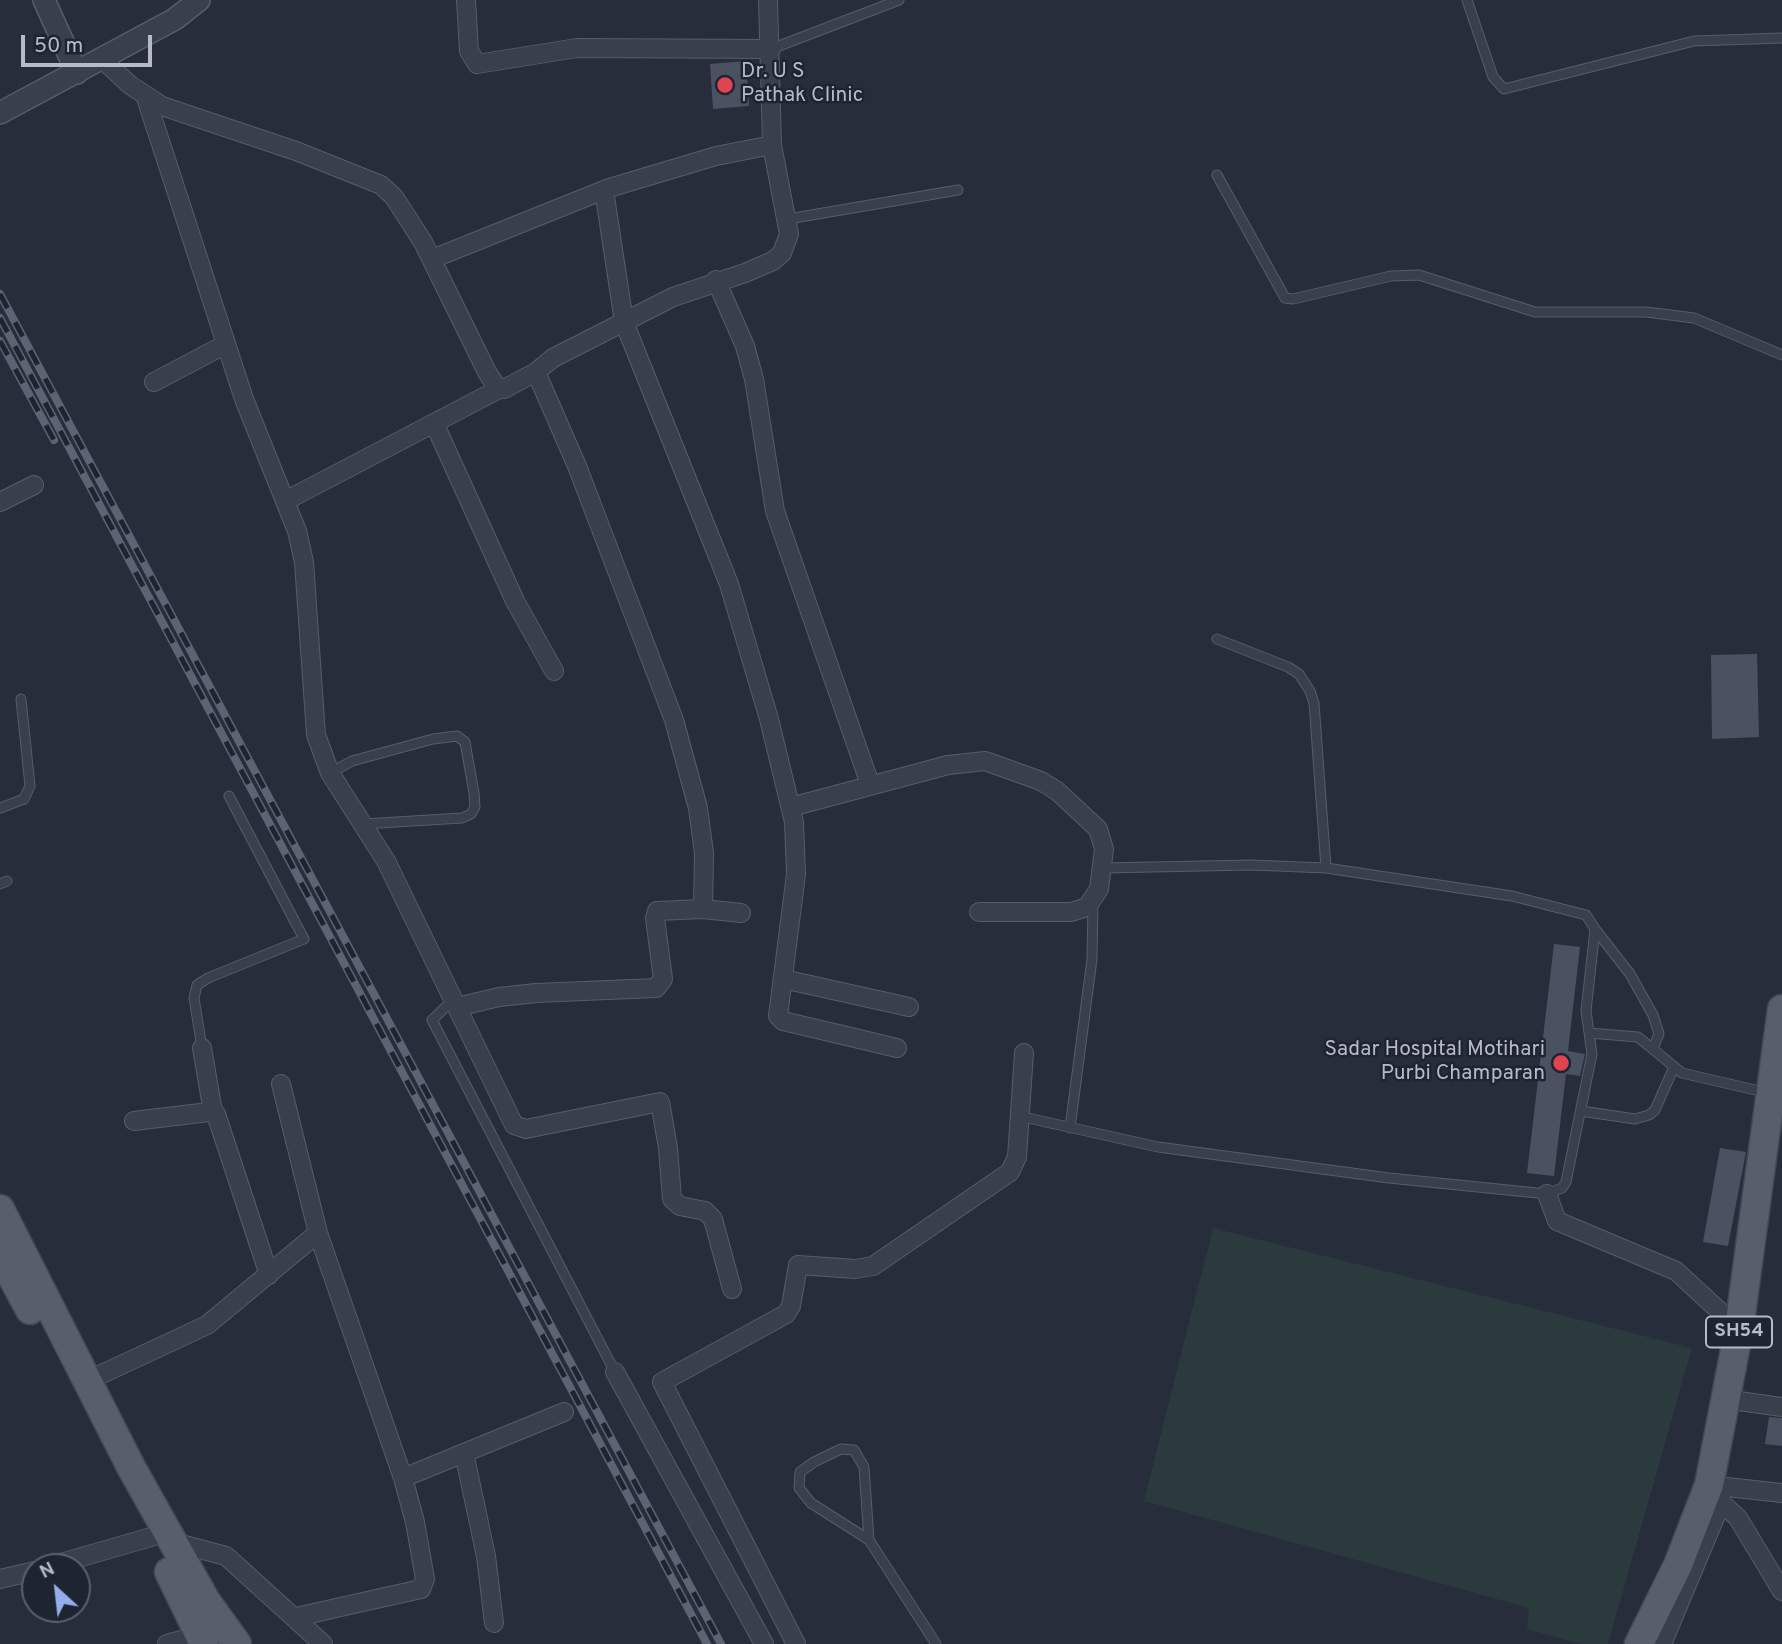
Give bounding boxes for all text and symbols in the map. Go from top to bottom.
scale bar [24,21,156,65]
text: 50 m [34,33,83,60]
place label: Dr. U S Pathak Clinic [741,60,863,110]
marker: Dr. U S Pathak Clinic [715,75,735,95]
place label: Sadar Hospital Motihari Purbi Champaran [1324,1038,1545,1088]
marker: Sadar Hospital Motihari Purbi Champaran [1551,1053,1571,1073]
road number: SH54 [1706,1316,1772,1348]
north arrow [21,1553,91,1623]
text: N [36,1557,59,1585]

